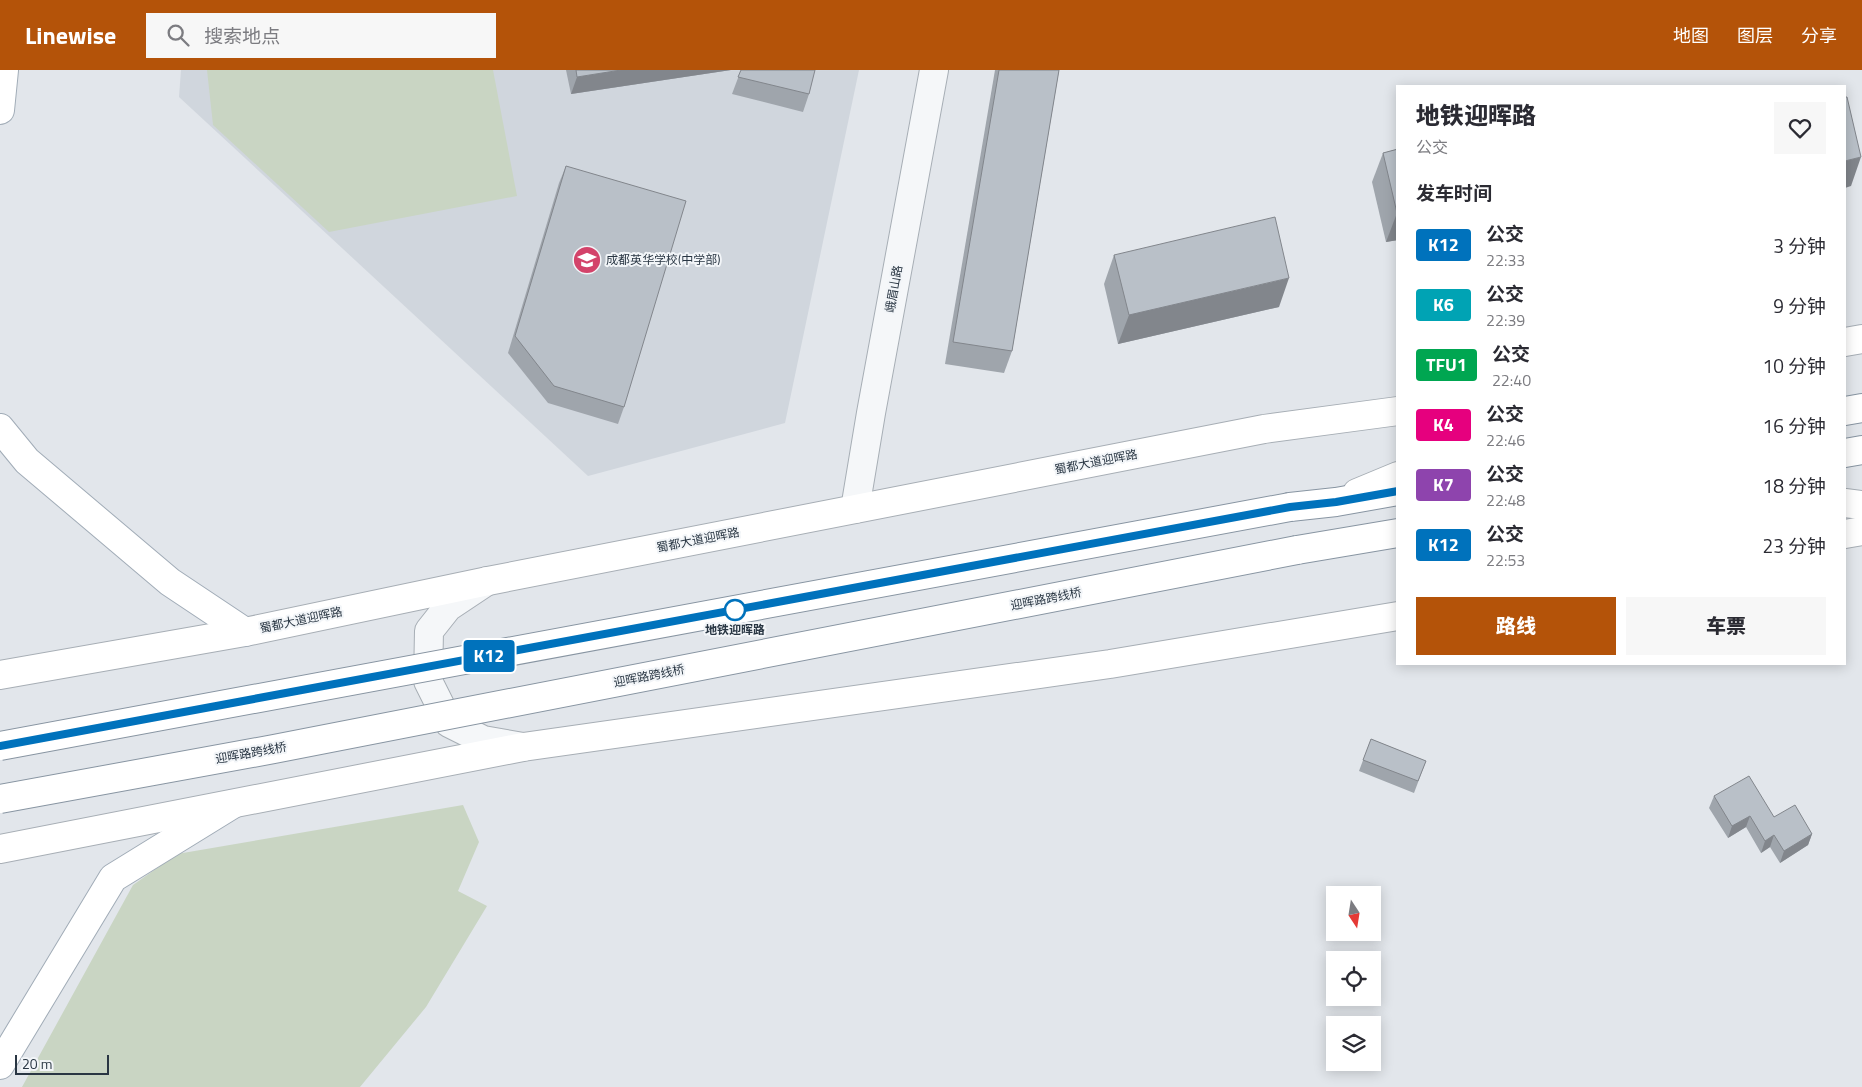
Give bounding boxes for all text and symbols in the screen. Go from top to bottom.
search box [146,13,496,58]
text: Linewise [25,17,116,53]
icon: search [164,21,192,49]
text: 搜索地点 [204,21,280,50]
text: 地图 [1673,22,1709,49]
text: 图层 [1737,22,1773,49]
text: 分享 [1801,22,1837,49]
text: 地铁迎晖路 [1416,97,1536,133]
button: heart [1774,102,1826,154]
text: 公交 [1416,135,1448,159]
text: 发车时间 [1416,178,1492,207]
text: 公交 [1486,219,1524,248]
text: K12 [1428,231,1459,258]
text: 3 分钟 [1773,231,1826,260]
school or university icon: 成都英华学校(中学部) [572,245,602,275]
text: 22:33 [1486,248,1525,272]
place label: 成都英华学校(中学部) [606,250,720,269]
street label: 峨眉山路 [880,264,907,314]
text: 公交 [1486,279,1524,308]
text: K6 [1433,291,1454,318]
text: 9 分钟 [1773,291,1826,320]
text: 22:39 [1486,308,1525,332]
text: 公交 [1492,339,1530,368]
text: TFU1 [1426,351,1467,378]
text: 10 分钟 [1763,351,1826,380]
text: 22:40 [1492,368,1531,392]
text: 公交 [1486,399,1524,428]
text: K4 [1433,411,1454,438]
text: 16 分钟 [1763,411,1826,440]
text: 22:46 [1486,428,1525,452]
street label: 蜀都大道迎晖路 [1053,444,1139,479]
text: 公交 [1486,459,1524,488]
text: K7 [1433,471,1454,498]
text: 18 分钟 [1763,471,1826,500]
text: 22:48 [1486,488,1525,512]
text: 公交 [1486,519,1524,548]
street label: 蜀都大道迎晖路 [655,522,741,557]
text: K12 [1428,531,1459,558]
text: 23 分钟 [1763,531,1826,560]
text: 22:53 [1486,548,1525,572]
street label: 迎晖路跨线桥 [1009,582,1083,615]
button: 路线 [1416,597,1616,655]
button: 车票 [1626,597,1826,655]
marker: 地铁迎晖路 [724,599,746,621]
street label: 蜀都大道迎晖路 [258,601,344,638]
place label: 地铁迎晖路 [705,620,765,639]
line badge: K12 [460,640,518,672]
text: K12 [474,642,504,669]
street label: 迎晖路跨线桥 [612,659,686,692]
street label: 迎晖路跨线桥 [214,737,288,768]
north arrow [1326,886,1381,941]
map controls [1326,886,1381,1071]
button: locate [1326,951,1381,1006]
button: layers [1326,1016,1381,1071]
scale bar [15,1052,109,1075]
text: 20 m [22,1053,52,1074]

